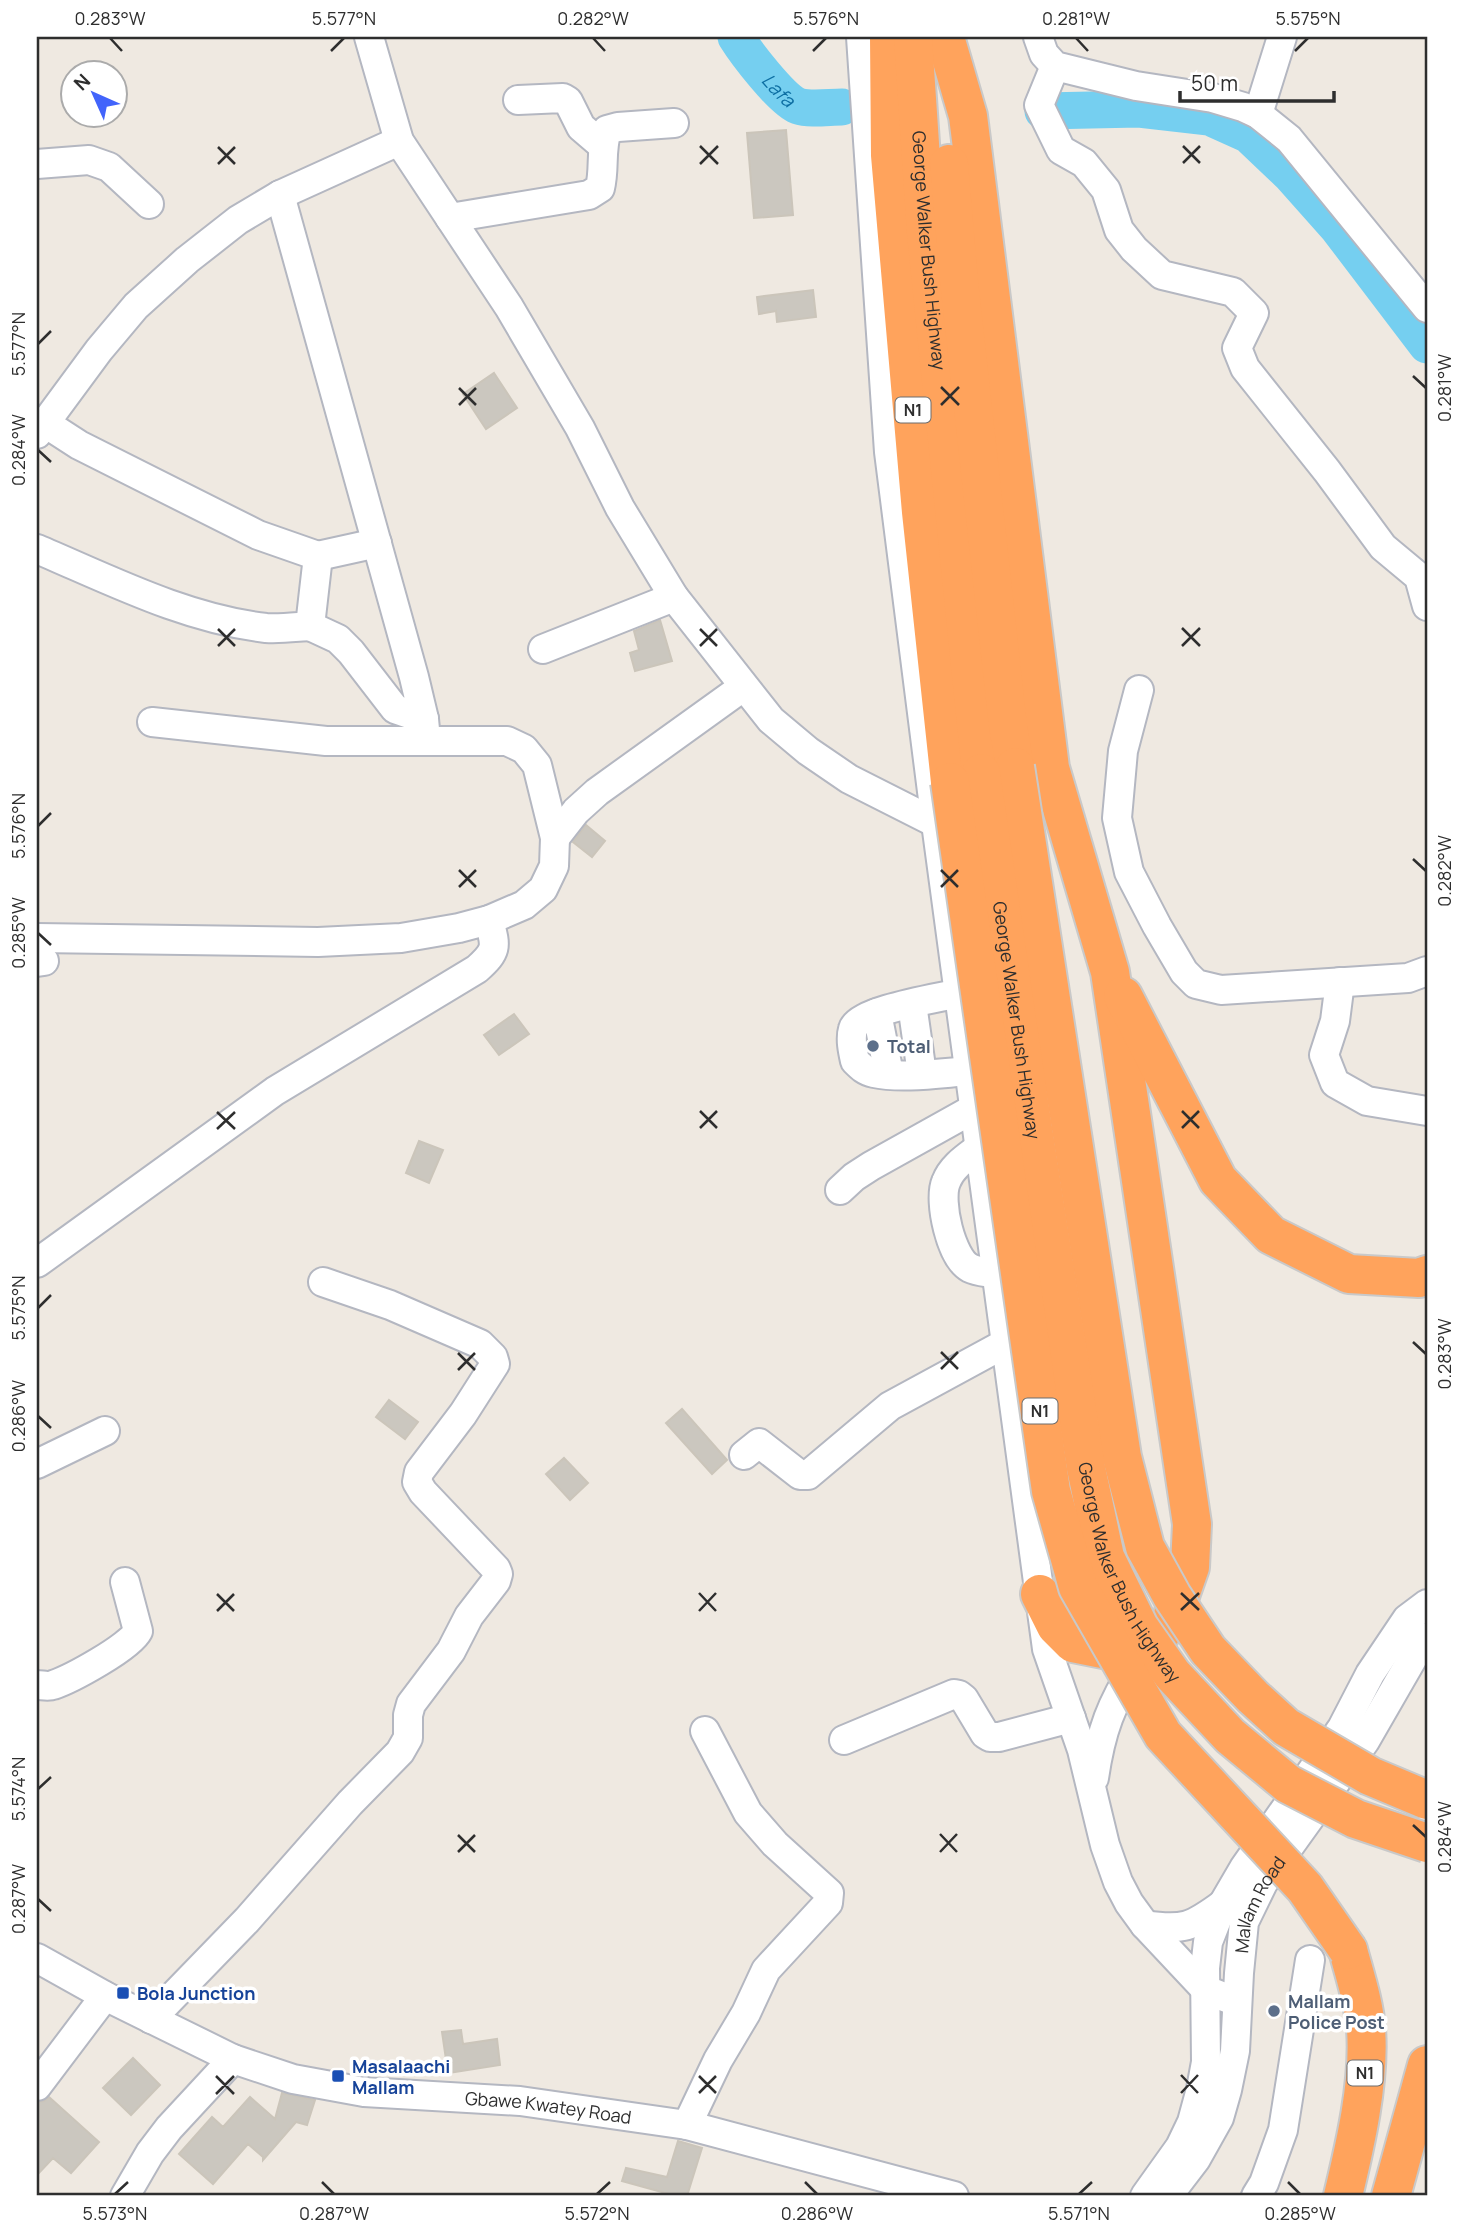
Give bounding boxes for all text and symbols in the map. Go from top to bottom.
text: 0.283°W [74,6,146,30]
text: 5.577°N [312,6,376,30]
text: 0.282°W [557,6,629,30]
text: 5.576°N [793,6,859,30]
text: 0.281°W [1042,6,1110,30]
text: 5.575°N [1275,6,1341,30]
north arrow [60,60,130,130]
scale bar [1180,60,1334,104]
text: N [68,68,96,96]
water label: Lafa [756,68,802,114]
text: 50 m [1191,69,1238,97]
street label: George Walker Bush Highway [907,130,952,372]
text: 5.577°N [6,312,30,376]
text: 0.281°W [1432,354,1456,422]
road number: N1 [895,398,930,422]
text: 0.284°W [6,414,30,486]
text: 5.576°N [6,793,30,859]
text: 0.282°W [1432,835,1456,907]
text: 0.285°W [6,897,30,969]
street label: George Walker Bush Highway [988,900,1047,1141]
place label: Total [887,1034,931,1058]
marker: Total [865,1038,881,1054]
text: 5.575°N [6,1275,30,1341]
text: 0.283°W [1432,1318,1456,1390]
text: 0.286°W [6,1380,30,1452]
road number: N1 [1023,1399,1058,1424]
street label: George Walker Bush Highway [1073,1460,1187,1688]
text: 5.574°N [6,1757,30,1821]
text: 0.284°W [1432,1801,1456,1873]
street label: Mallam Road [1229,1851,1291,1954]
text: 0.287°W [6,1864,30,1934]
place label: Bola Junction [137,1981,255,2005]
marker: Bola Junction [115,1985,131,2001]
place label: Mallam Police Post [1288,1989,1385,2034]
marker: Mallam Police Post [1266,2003,1282,2019]
place label: Masalaachi Mallam [352,2054,450,2099]
road number: N1 [1348,2060,1382,2086]
marker: Masalaachi Mallam [330,2068,346,2084]
street label: Gbawe Kwatey Road [464,2086,633,2129]
text: 5.573°N [83,2201,147,2225]
text: 0.287°W [299,2201,369,2225]
text: 5.572°N [564,2201,630,2225]
text: 0.286°W [781,2201,853,2225]
text: 5.571°N [1048,2201,1110,2225]
text: 0.285°W [1264,2201,1336,2225]

